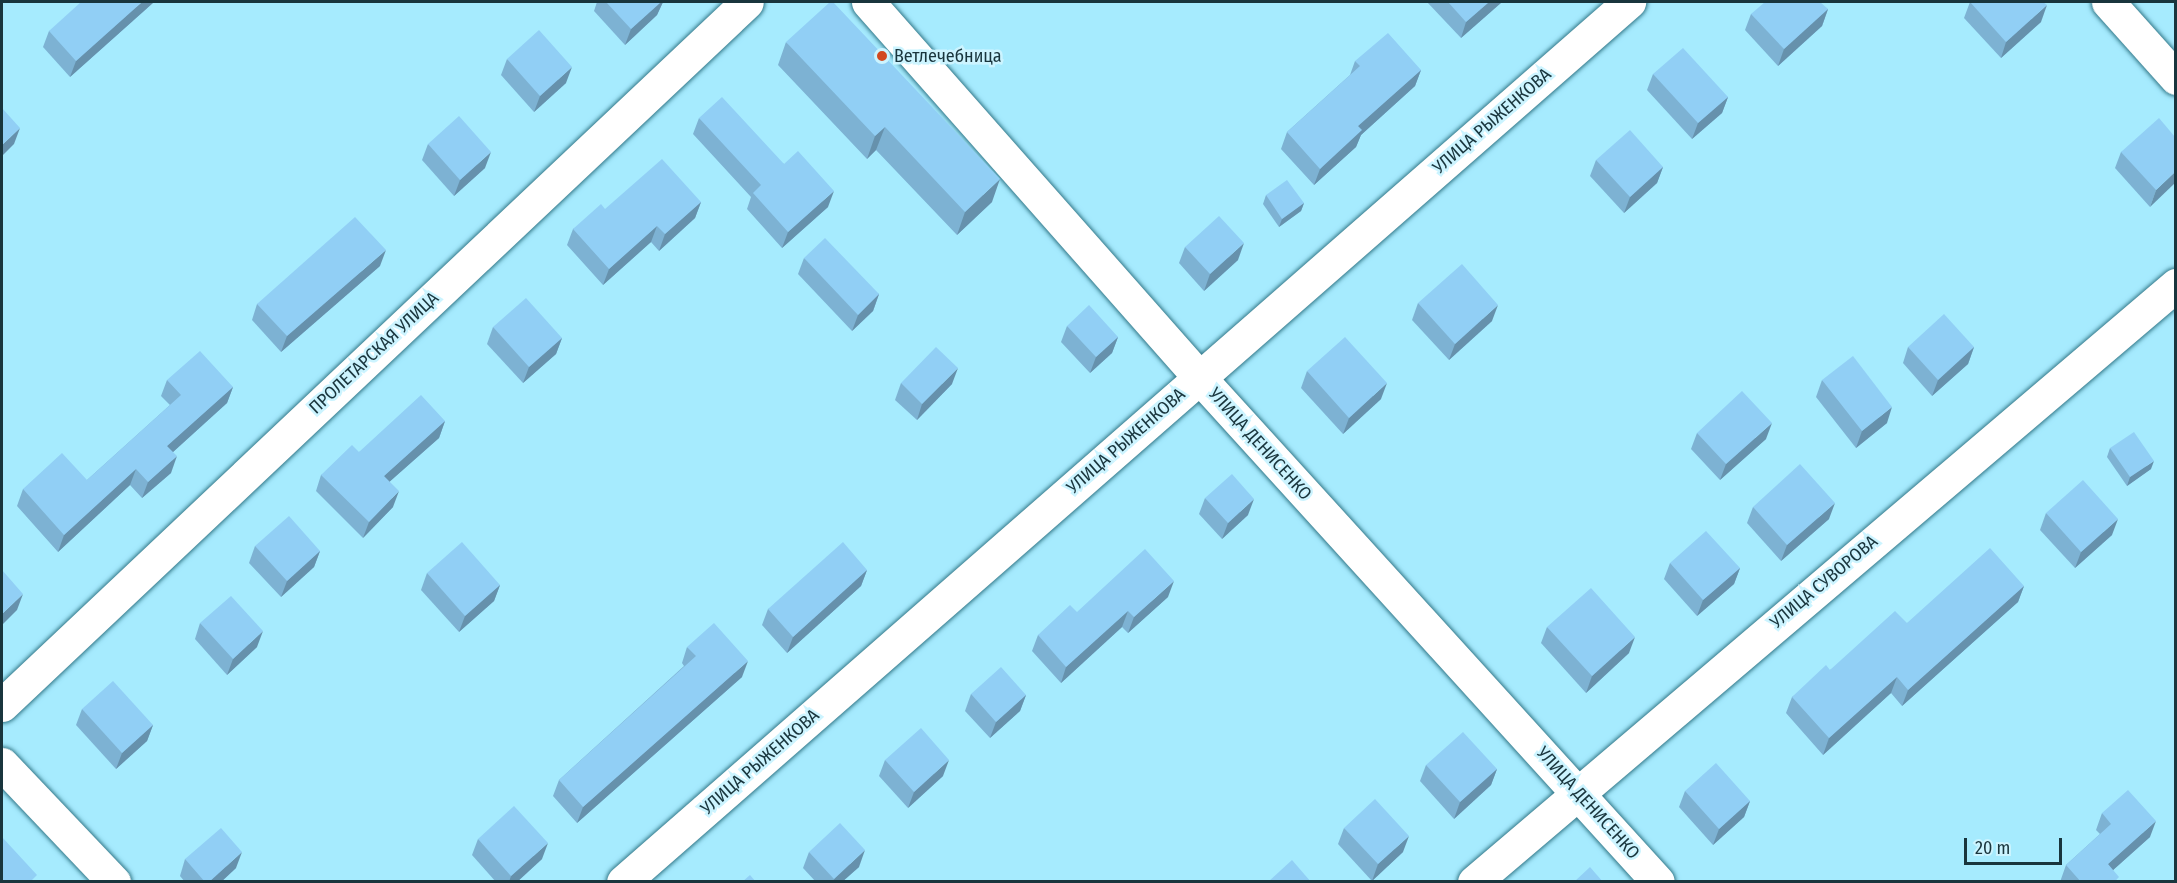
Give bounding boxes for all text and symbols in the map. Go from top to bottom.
place label: Ветлечебница [894,45,1002,67]
marker: Ветлечебница [875,49,889,63]
street label: УЛИЦА РЫЖЕНКОВА [1428,64,1556,178]
street label: ПРОЛЕТАРСКАЯ УЛИЦА [305,287,443,419]
street label: УЛИЦА ДЕНИСЕНКО [1204,383,1316,505]
street label: УЛИЦА РЫЖЕНКОВА [1062,384,1190,498]
street label: УЛИЦА СУВОРОВА [1766,531,1882,633]
street label: УЛИЦА РЫЖЕНКОВА [696,705,824,819]
street label: УЛИЦА ДЕНИСЕНКО [1532,742,1644,864]
scale bar [1967,826,2064,864]
text: 20 m [1975,837,2010,859]

